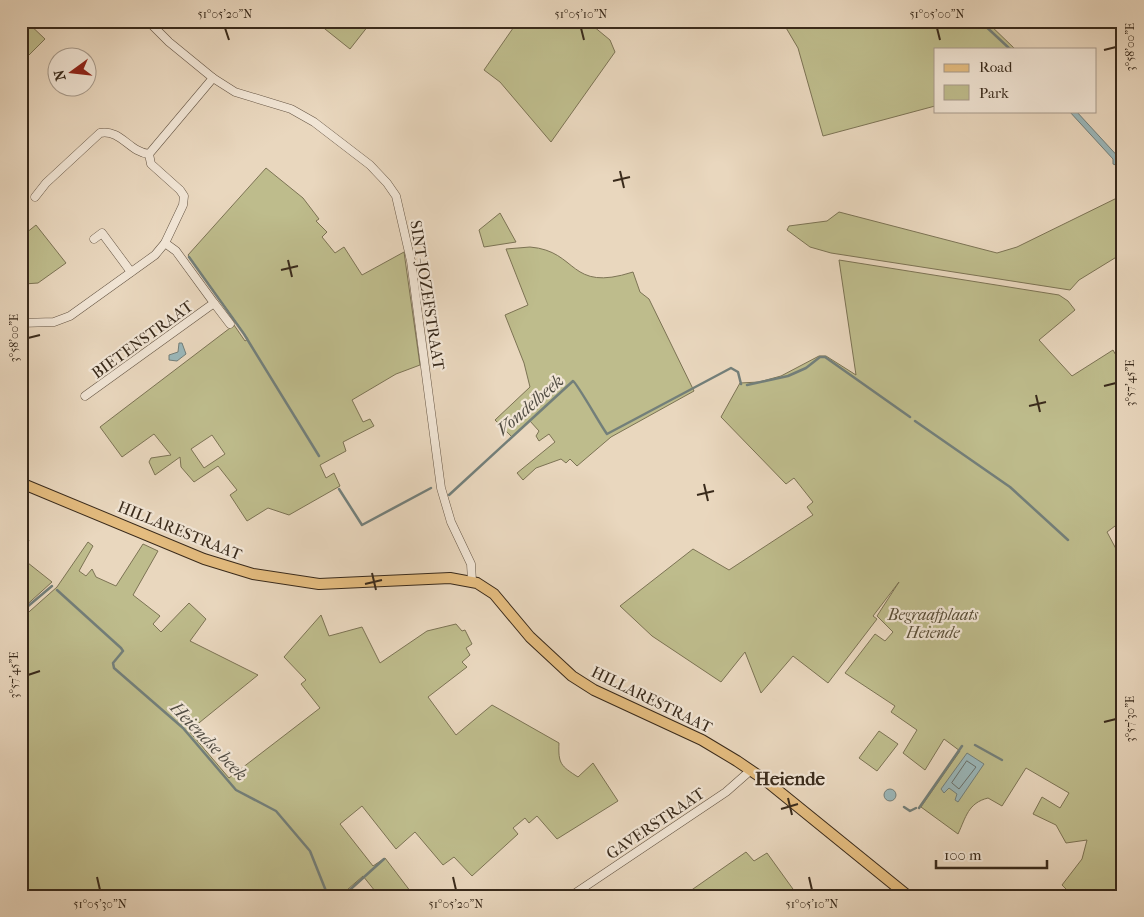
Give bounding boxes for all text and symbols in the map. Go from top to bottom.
text: 51°05'20"N [198,7,252,21]
text: 51°05'10"N [555,7,607,21]
text: 51°05'00"N [909,7,965,21]
text: 3°58'00"E [1123,23,1137,71]
north arrow [48,48,98,98]
legend [934,48,1096,112]
text: Road [979,58,1013,76]
text: N [50,68,70,83]
text: Park [979,84,1009,102]
street label: SINT-JOZEFSTRAAT [406,219,449,371]
street label: BIETENSTRAAT [88,296,197,383]
text: 3°58'00"E [7,314,21,362]
text: 3°57'45"E [1123,360,1137,406]
water label: Vondelbeek [493,371,568,440]
street label: HILLARESTRAAT [115,497,245,564]
park label: Begraafplaats Heiende [887,605,979,642]
text: 3°57'45"E [7,652,21,698]
street label: HILLARESTRAAT [588,662,715,737]
text: 3°57'30"E [1123,696,1137,742]
water label: Heiendse beek [165,697,251,785]
district label: Heiende [755,768,825,790]
street label: GAVERSTRAAT [603,783,708,863]
scale bar [936,837,1048,869]
text: 100 m [944,846,982,864]
text: 51°05'30"N [73,897,127,911]
text: 51°05'20"N [429,897,483,911]
text: 51°05'10"N [786,897,838,911]

